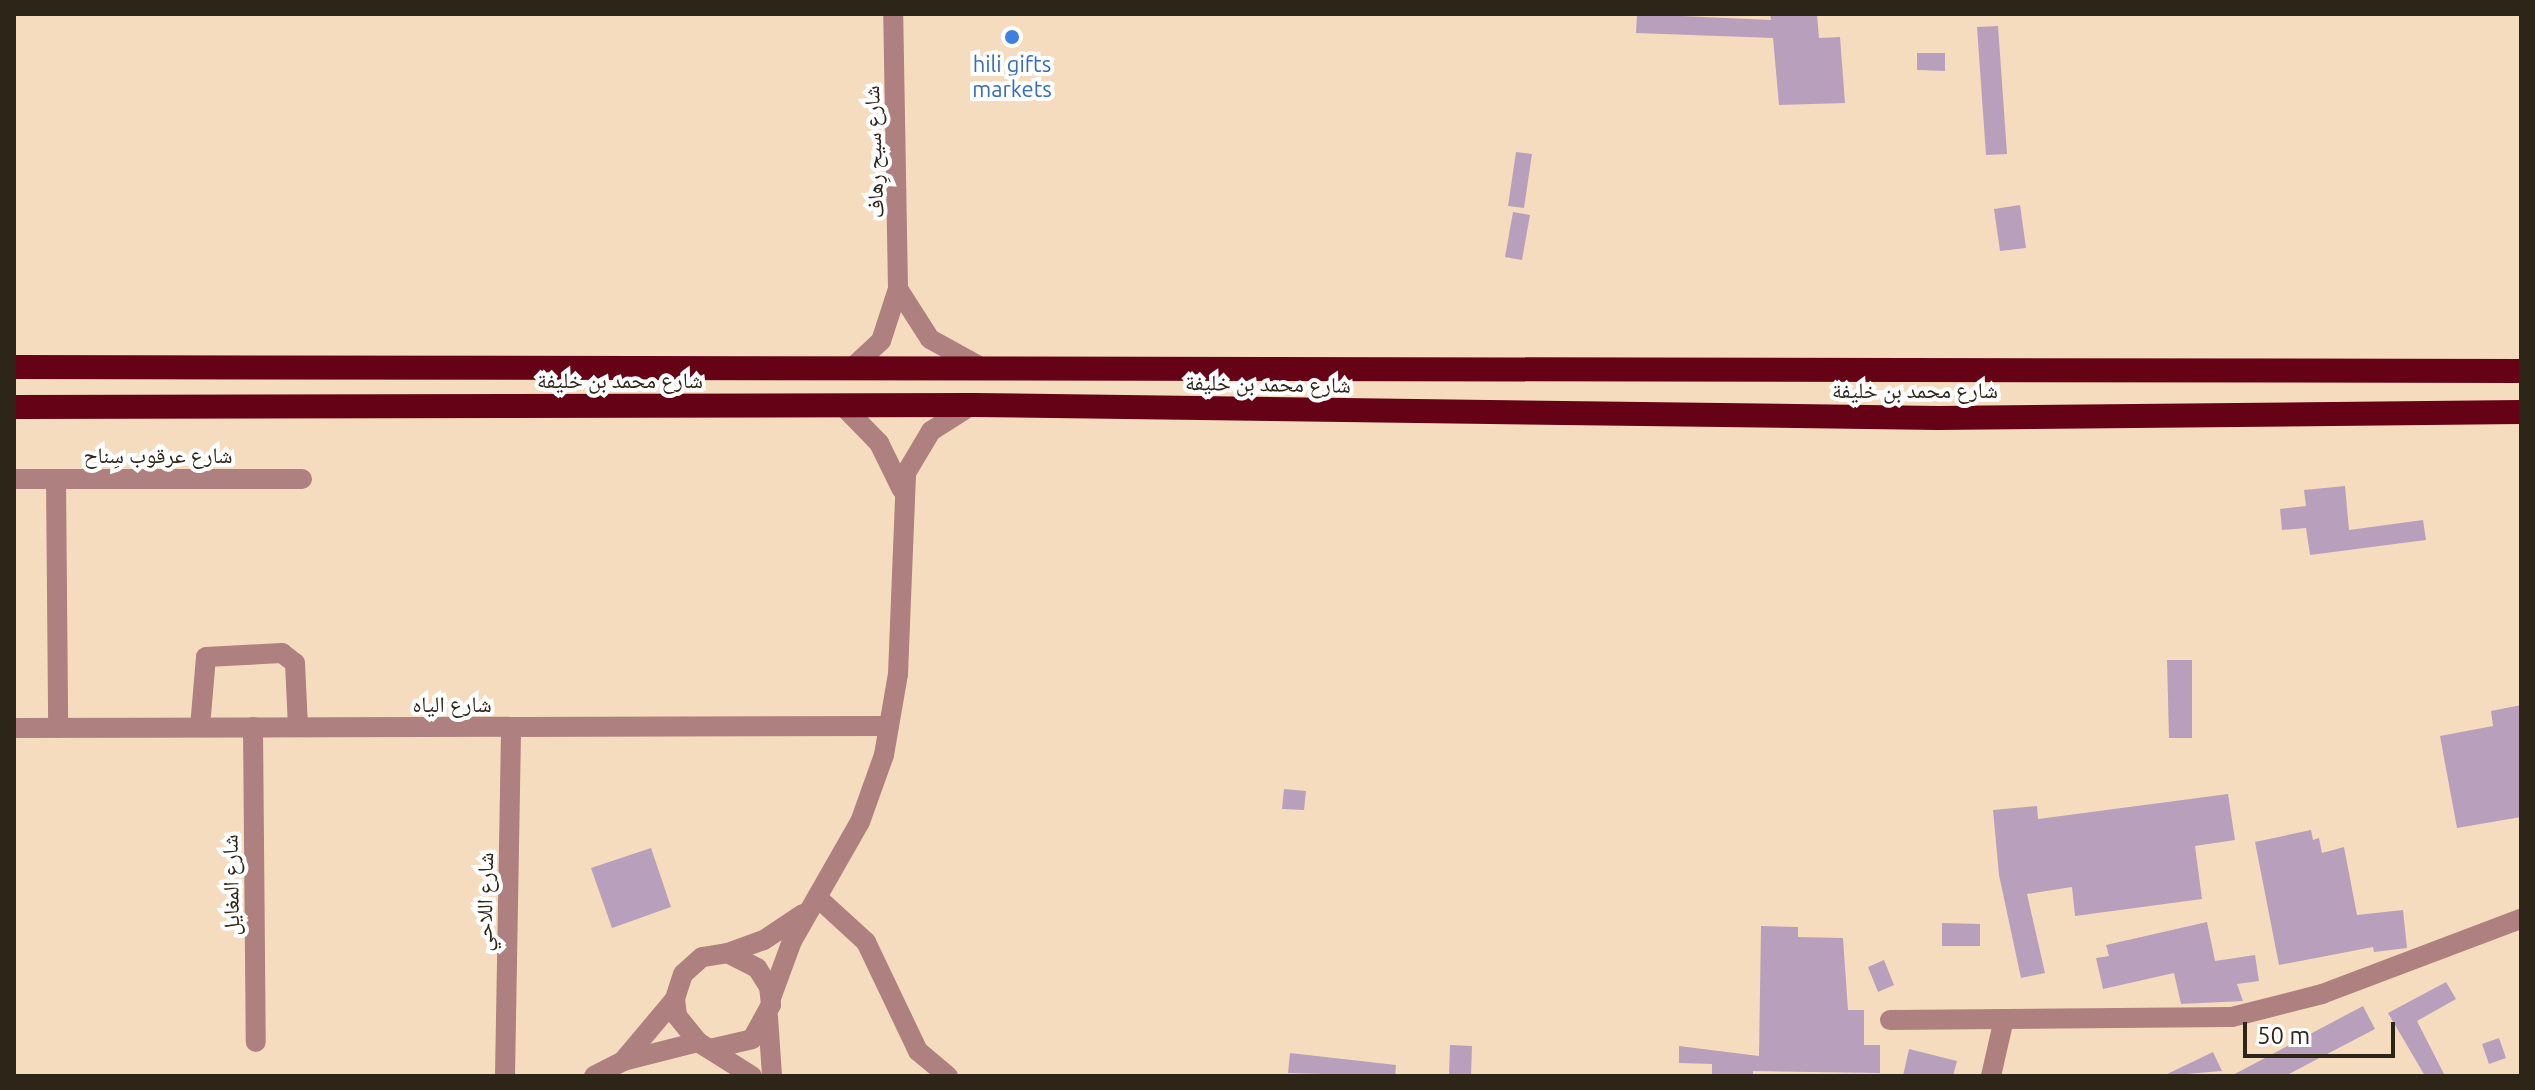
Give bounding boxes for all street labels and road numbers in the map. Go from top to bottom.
street label: شارع سيح رِهاف [857,85,889,219]
street label: شارع محمد بن خليفة [537,367,703,393]
street label: شارع محمد بن خليفة [1185,368,1351,398]
street label: شارع محمد بن خليفة [1832,377,1998,403]
street label: شارع عرقوب سِناح [84,442,232,468]
street label: شارع الياه [412,691,492,717]
street label: شارع المغايل [216,834,244,936]
street label: شارع اللاحي [470,852,498,952]

